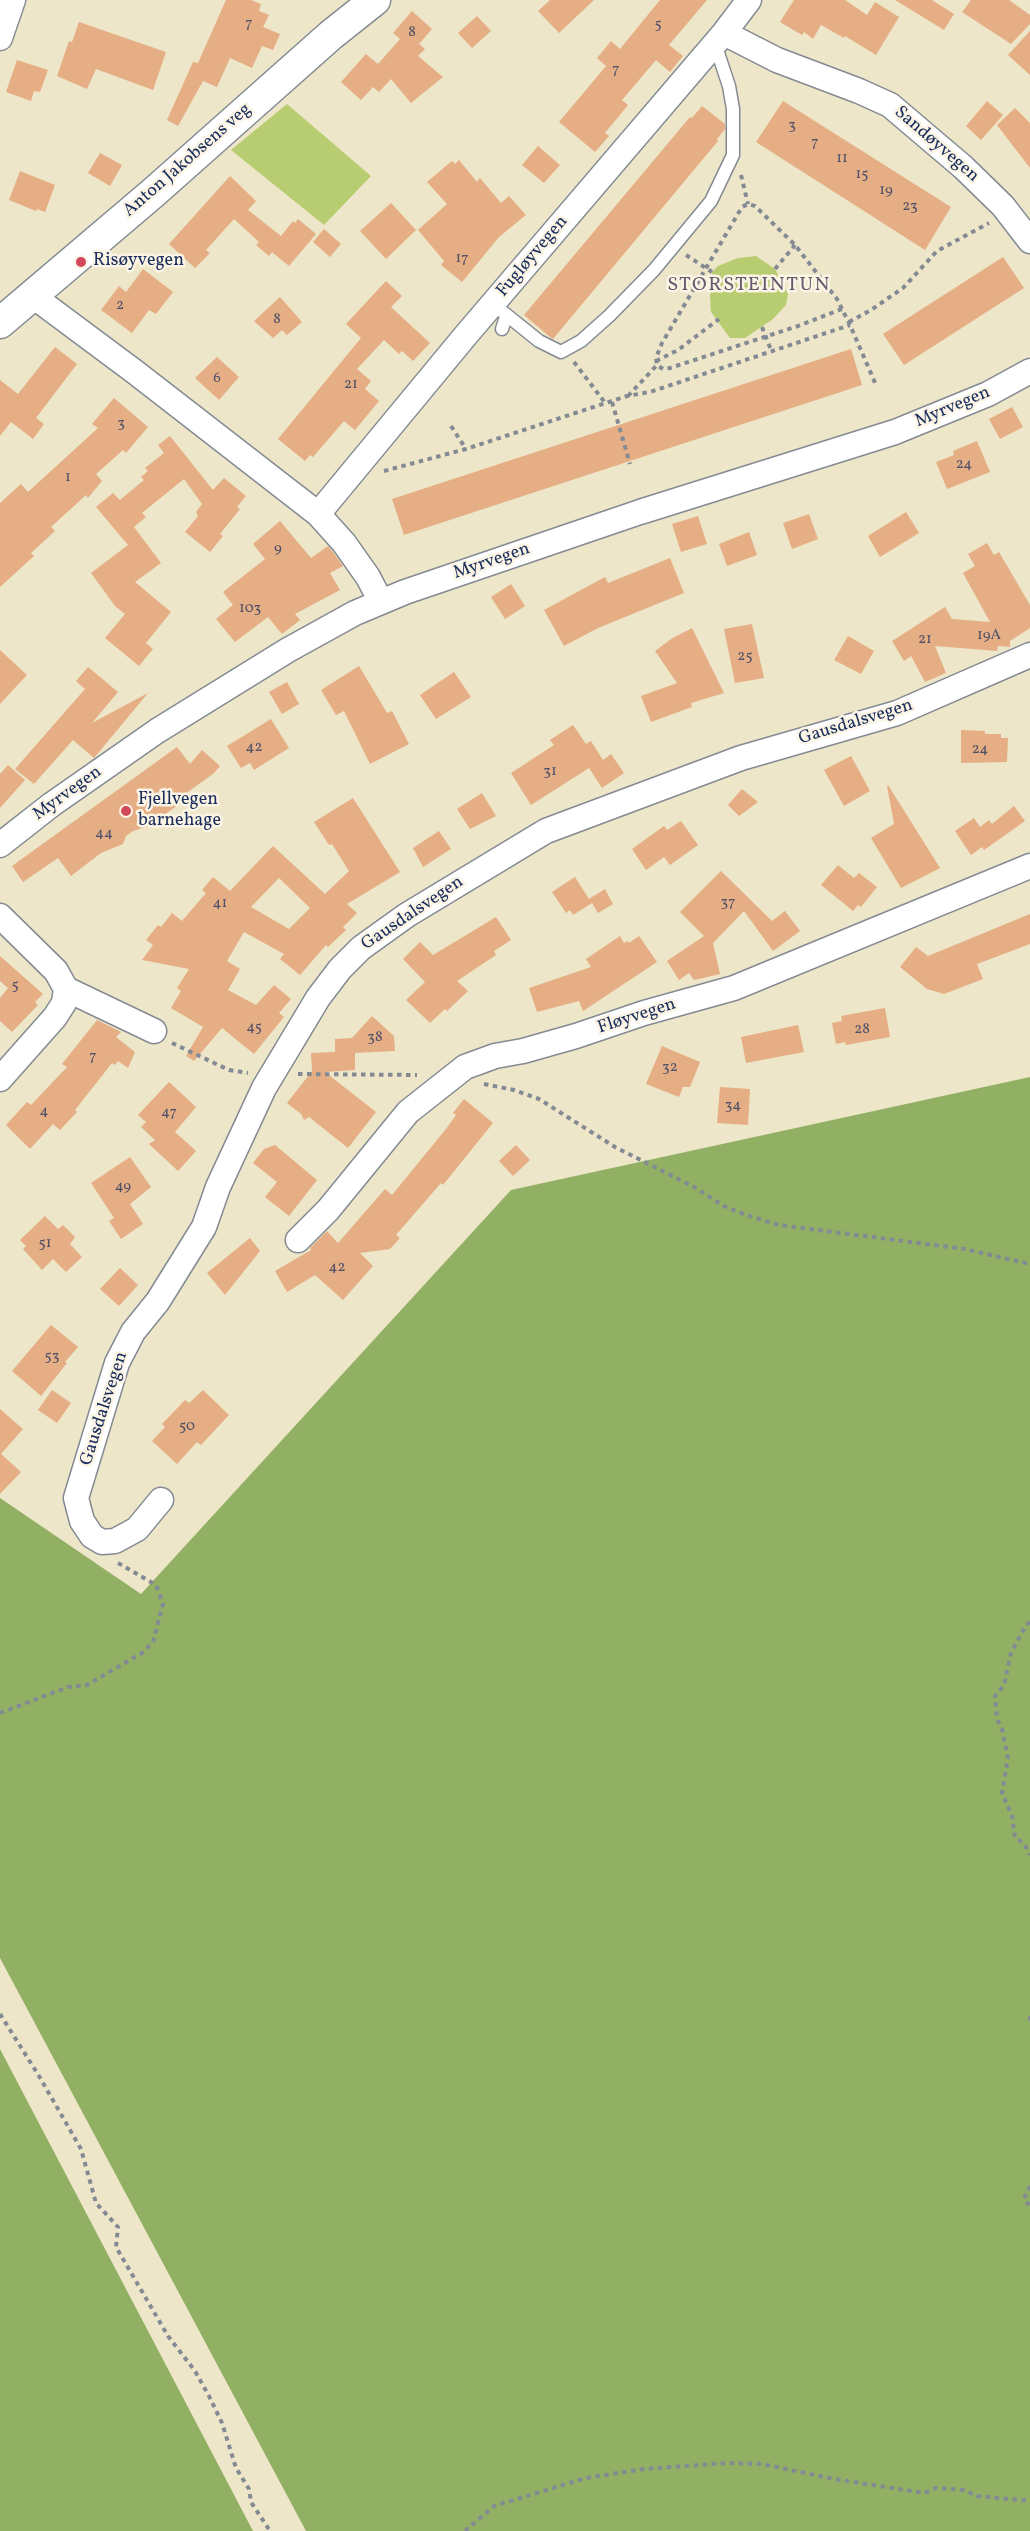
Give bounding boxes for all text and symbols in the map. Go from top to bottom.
house number: 7 [245,15,253,33]
house number: 5 [654,16,662,34]
house number: 8 [408,24,416,42]
house number: 7 [612,61,620,79]
street label: Anton Jakobsens veg [120,100,256,222]
street label: Sandøyvegen [889,102,983,188]
house number: 3 [788,117,796,135]
house number: 7 [811,134,819,152]
house number: 11 [836,150,848,168]
house number: 15 [855,166,869,184]
house number: 19 [879,182,893,200]
house number: 23 [902,198,918,216]
street label: Fugløyvegen [493,212,573,302]
house number: 17 [455,250,469,268]
place label: Risøyvegen [93,251,184,273]
marker: Risøyvegen [74,255,88,269]
district label: STORSTEINTUN [667,274,831,298]
house number: 2 [116,297,124,315]
house number: 8 [273,311,281,329]
house number: 6 [213,370,221,388]
house number: 21 [344,376,358,394]
street label: Myrvegen [912,383,994,433]
house number: 3 [117,415,125,433]
house number: 24 [956,456,972,474]
house number: 1 [65,469,71,487]
street label: Myrvegen [451,539,533,585]
house number: 9 [274,540,282,558]
house number: 103 [239,600,261,618]
house number: 19A [977,627,1001,645]
house number: 21 [918,631,932,649]
house number: 25 [737,648,753,666]
street label: Gausdalsvegen [796,695,916,751]
house number: 42 [245,739,263,757]
house number: 24 [972,741,988,759]
street label: Myrvegen [30,762,106,826]
house number: 31 [543,763,557,781]
place label: Fjellvegen barnehage [138,790,221,832]
marker: Fjellvegen barnehage [119,804,133,818]
house number: 44 [95,825,113,843]
street label: Gausdalsvegen [358,872,468,956]
house number: 37 [721,894,735,912]
house number: 41 [213,895,227,913]
house number: 5 [11,977,19,995]
street label: Fløyvegen [595,994,679,1040]
house number: 45 [246,1019,262,1037]
house number: 28 [854,1021,870,1039]
house number: 38 [367,1029,383,1047]
house number: 7 [89,1048,97,1066]
house number: 32 [662,1059,678,1077]
house number: 34 [725,1097,741,1115]
house number: 4 [40,1103,48,1121]
house number: 47 [161,1104,177,1122]
house number: 49 [115,1178,131,1196]
house number: 51 [38,1235,52,1253]
house number: 42 [328,1259,346,1277]
house number: 53 [45,1348,59,1366]
street label: Gausdalsvegen [76,1349,134,1469]
house number: 50 [179,1418,195,1436]

